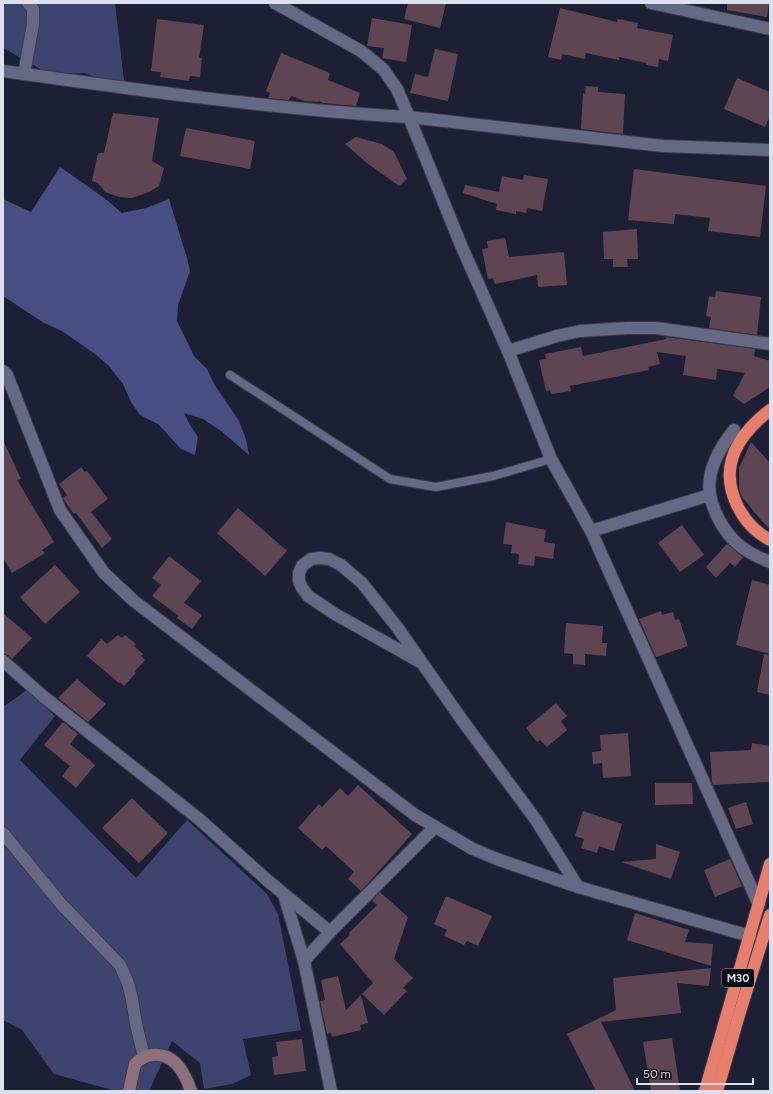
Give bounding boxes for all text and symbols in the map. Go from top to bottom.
road number: M30 [722,969,754,987]
scale bar [637,1060,753,1086]
text: 50 m [643,1067,671,1081]

